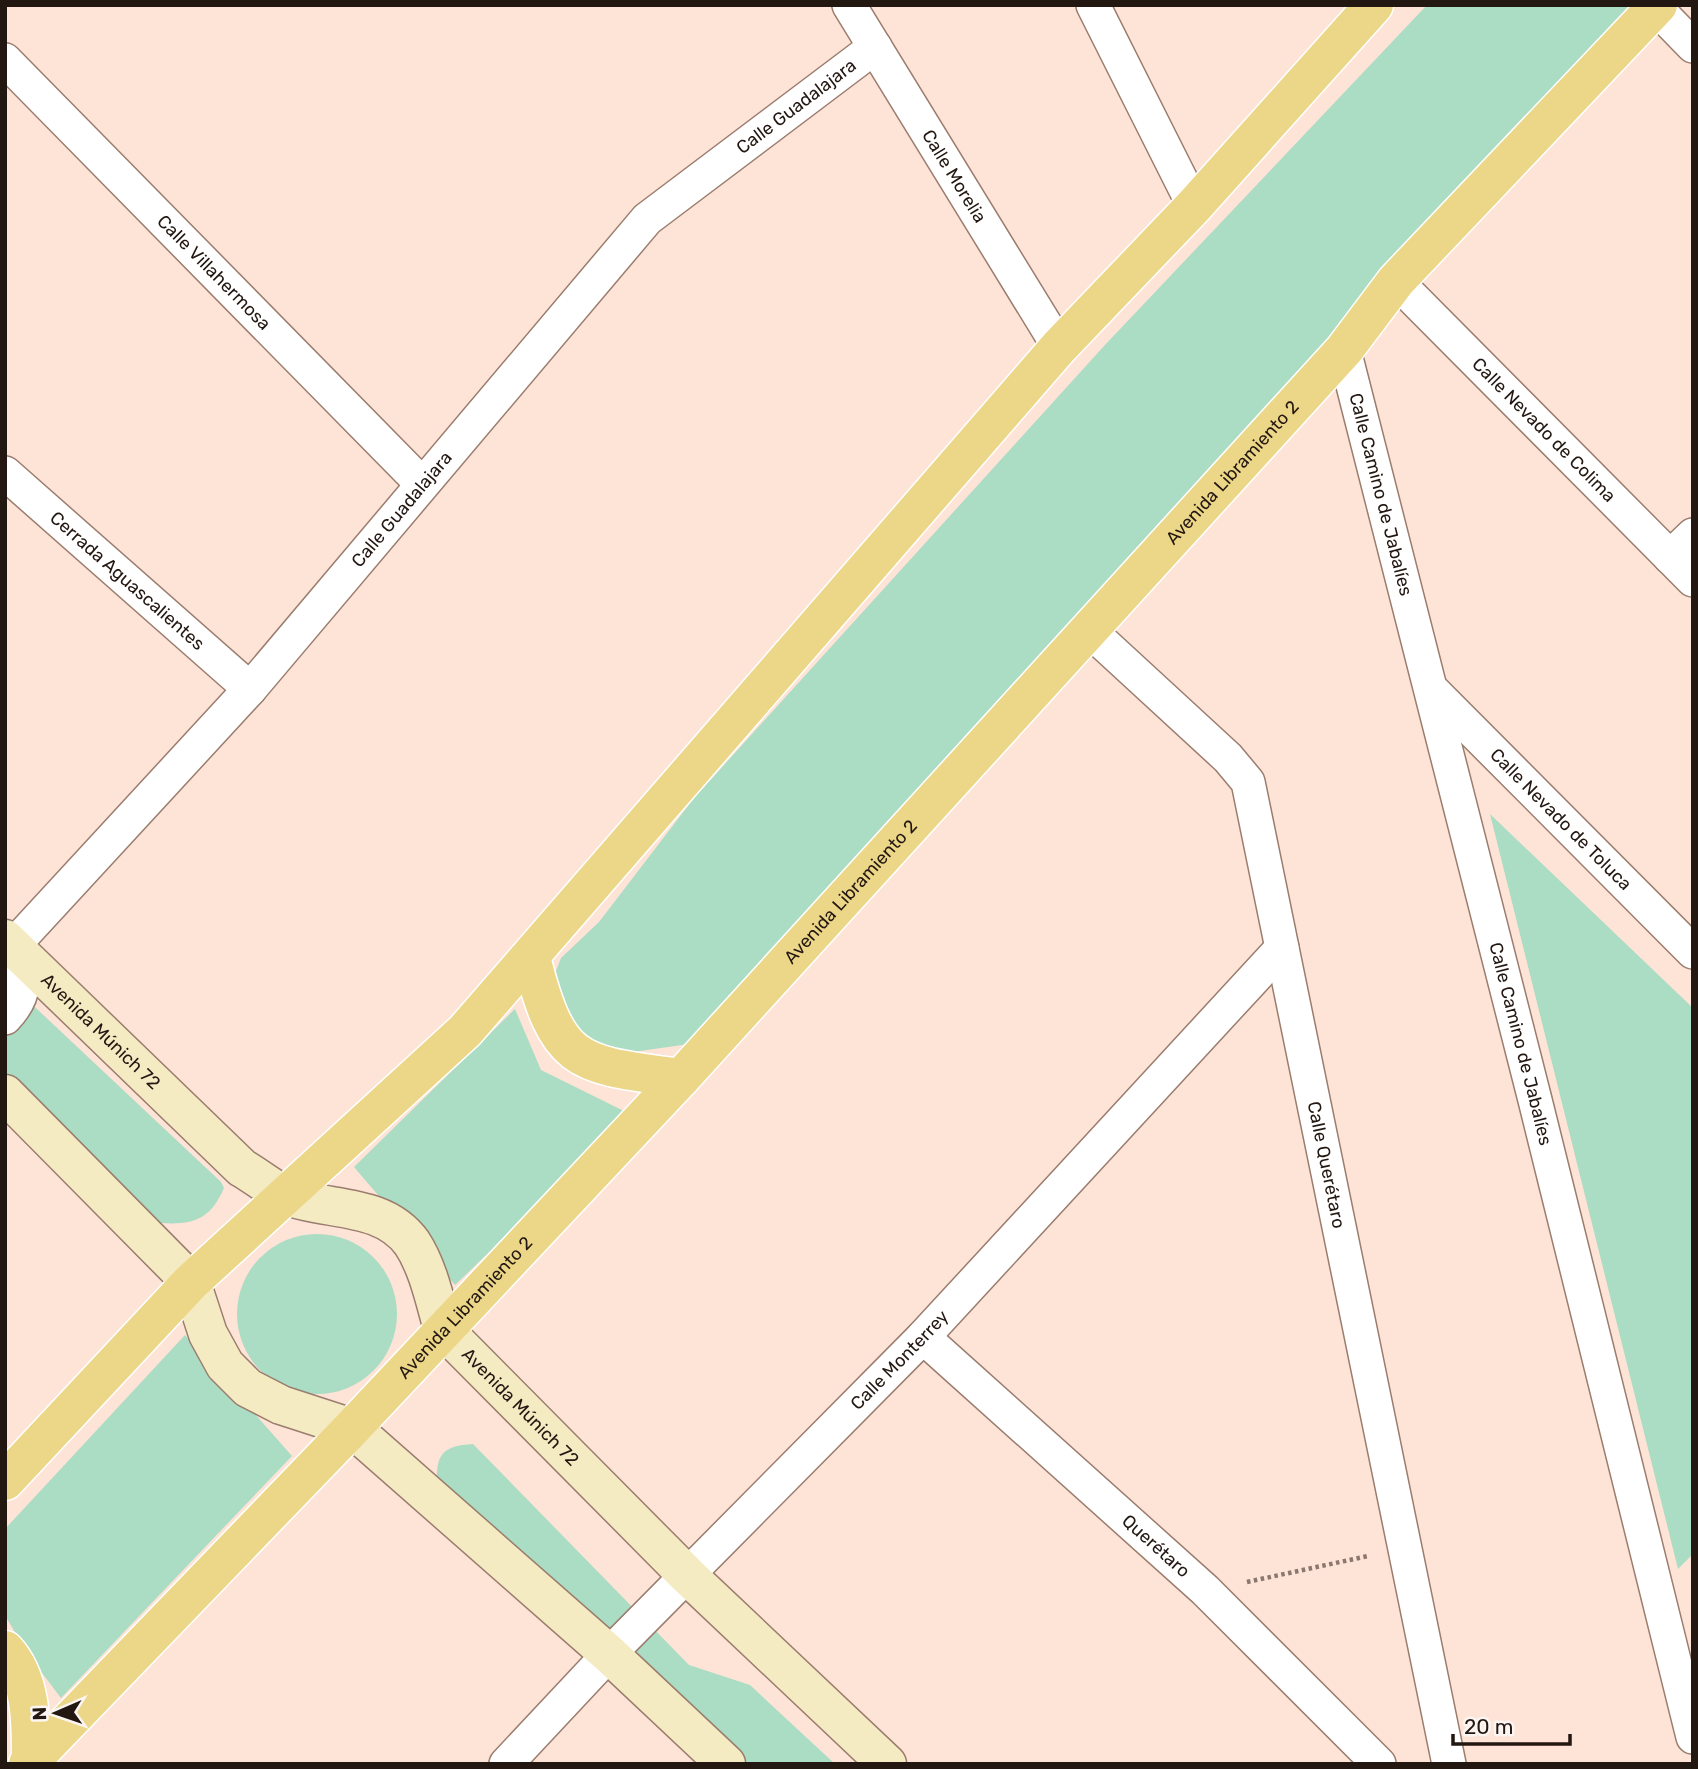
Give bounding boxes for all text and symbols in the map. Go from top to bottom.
street label: Calle Guadalajara [732,54,861,159]
street label: Calle Morelia [917,126,991,227]
street label: Calle Villahermosa [153,210,275,335]
street label: Calle Nevado de Colima [1468,353,1620,507]
street label: Calle Camino de Jabalíes [1344,391,1417,598]
street label: Avenida Libramiento 2 [1161,396,1304,549]
street label: Calle Guadalajara [347,447,457,572]
street label: Cerrada Aguascalientes [45,507,209,655]
street label: Calle Nevado de Toluca [1486,744,1636,895]
street label: Avenida Libramiento 2 [779,815,922,968]
street label: Calle Camino de Jabalíes [1484,940,1557,1148]
street label: Avenida Múnich 72 [36,969,165,1094]
street label: Calle Querétaro [1303,1099,1350,1230]
street label: Avenida Libramiento 2 [393,1232,537,1383]
street label: Calle Monterrey [846,1306,953,1415]
street label: Avenida Múnich 72 [457,1343,583,1470]
street label: Querétaro [1117,1510,1195,1582]
north arrow [21,1678,91,1748]
scale bar [1453,1702,1570,1746]
text: N [28,1706,51,1721]
text: 20 m [1464,1714,1513,1739]

